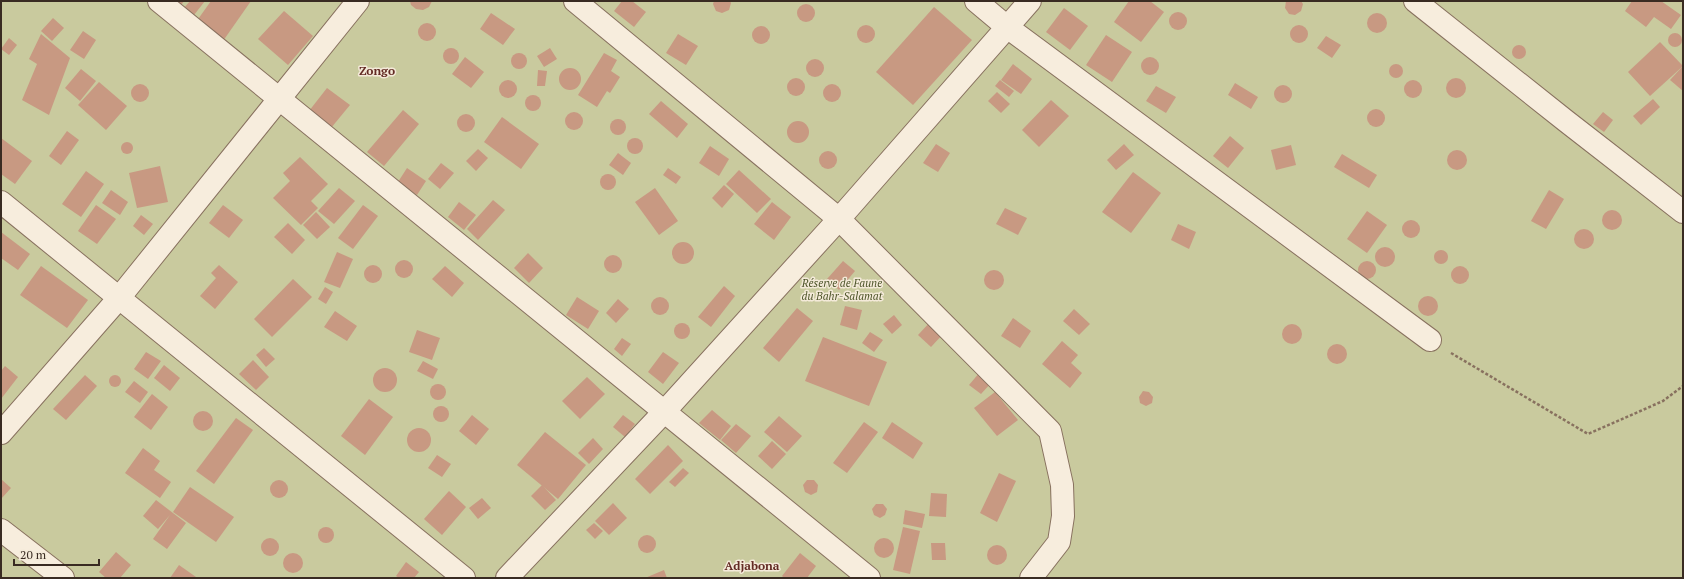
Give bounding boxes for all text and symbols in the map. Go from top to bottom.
district label: Zongo [359,63,395,78]
park label: Réserve de Faune du Bahr-Salamat [801,276,883,303]
scale bar [14,541,99,567]
text: 20 m [20,547,47,562]
district label: Adjabona [724,558,780,573]

